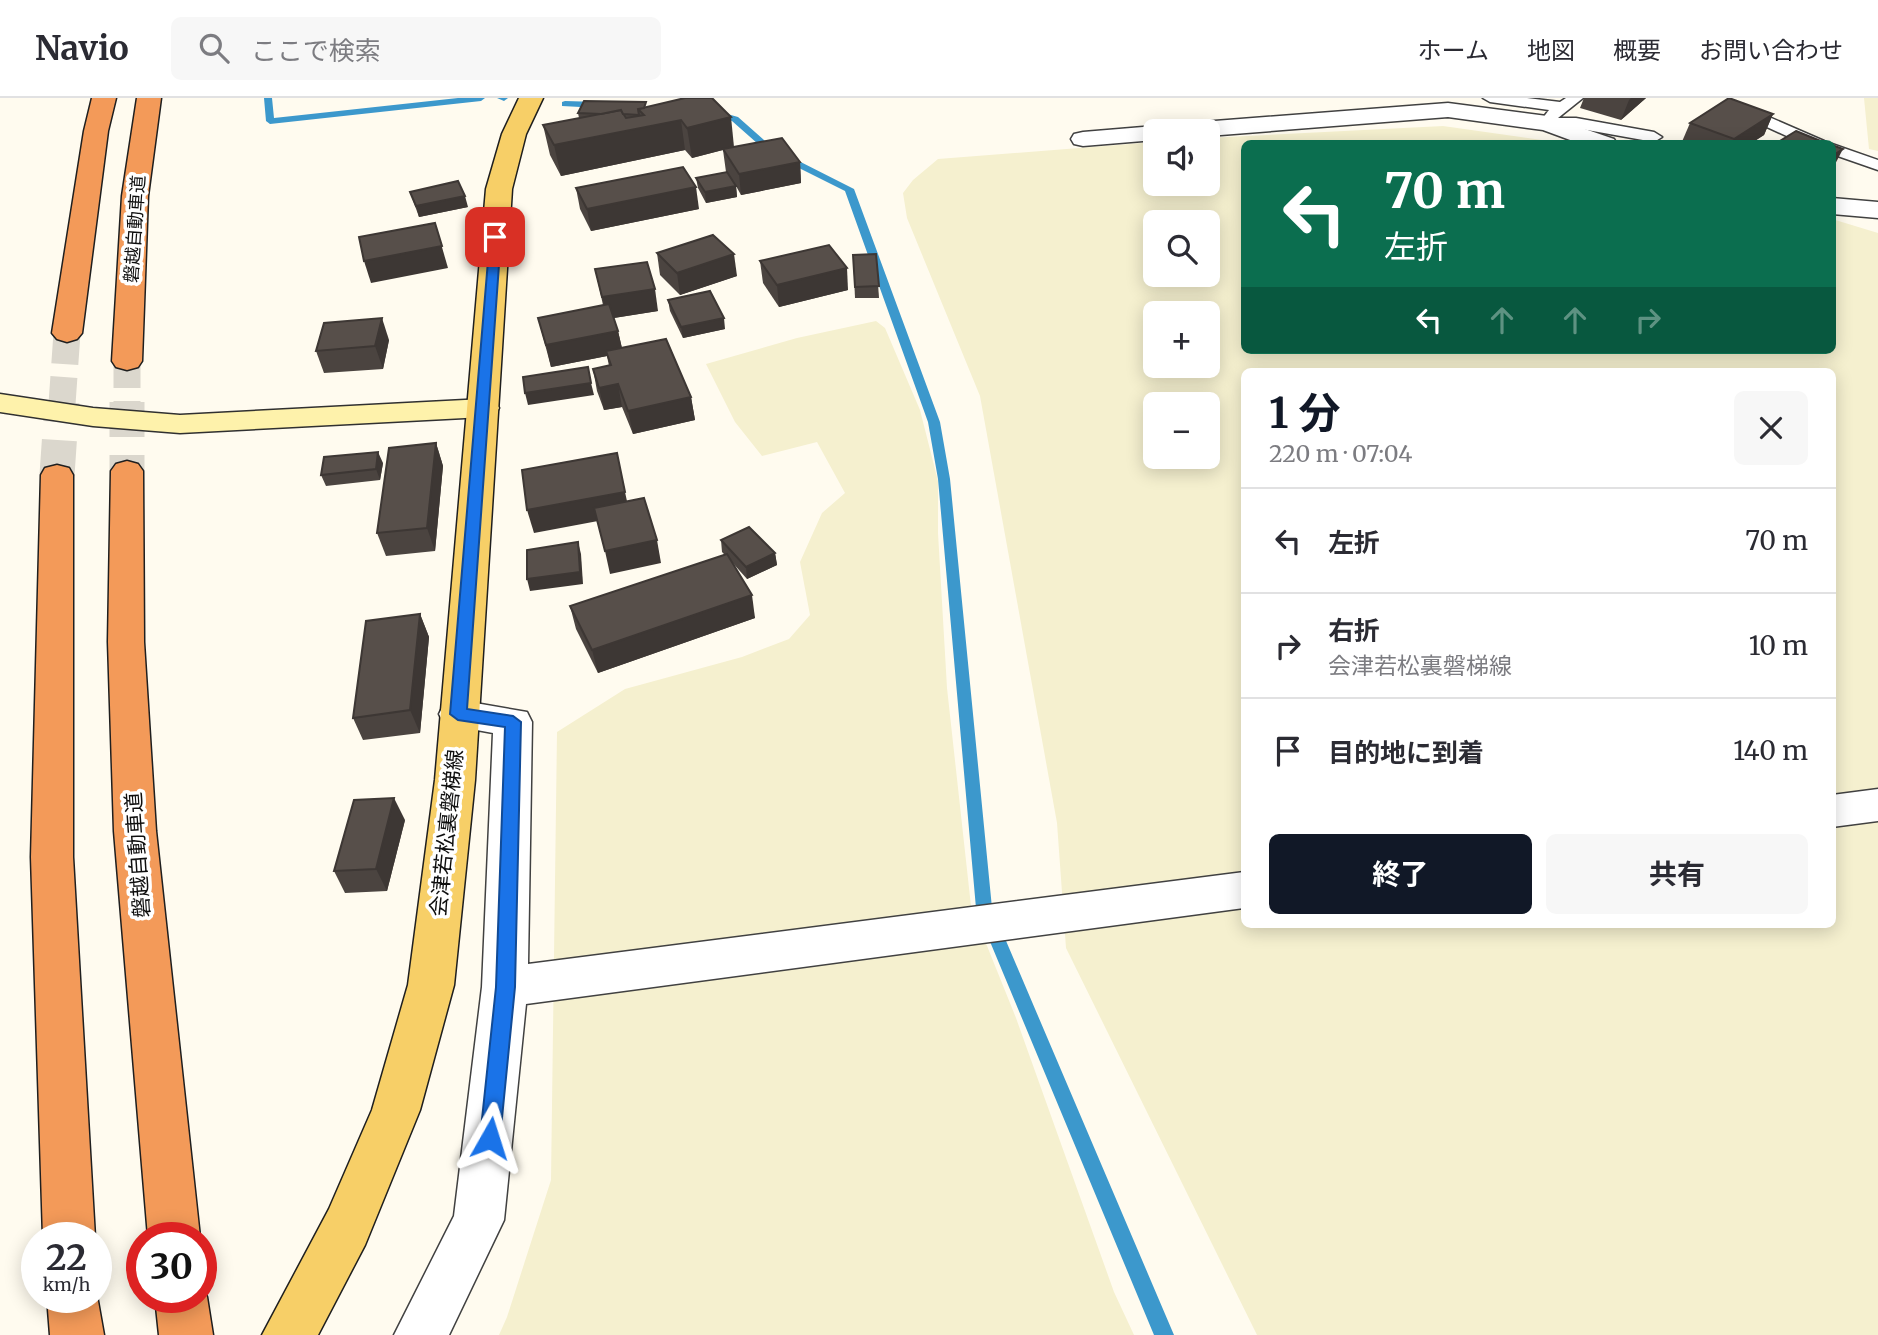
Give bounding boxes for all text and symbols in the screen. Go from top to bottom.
search box [171,17,661,80]
text: Navio [35,28,129,69]
icon: search [195,29,233,67]
text: ここで検索 [251,34,381,67]
text: ホーム [1418,35,1489,66]
text: 地図 [1527,35,1575,66]
text: 概要 [1613,35,1661,66]
text: お問い合わせ [1699,35,1843,66]
map controls [1143,119,1220,469]
button: sound [1143,119,1220,196]
text: 70 m [1384,160,1505,221]
icon: left [1269,168,1360,259]
street label: 磐越自動車道 [119,174,150,284]
pin [465,207,525,267]
button: search [1143,210,1220,287]
icon: arrive [476,218,514,256]
text: 左折 [1384,227,1448,267]
button: + [1143,301,1220,378]
icon: left [1410,301,1448,339]
icon: ahead [1483,301,1521,339]
icon: ahead [1556,301,1594,339]
icon: right [1629,301,1667,339]
text: 1 分 [1269,387,1340,439]
button: close [1734,391,1808,465]
button: − [1143,392,1220,469]
text: 220 m · 07:04 [1269,439,1412,468]
icon: left [1269,522,1307,560]
text: 70 m [1745,524,1808,557]
text: 左折 [1328,526,1380,559]
text: 右折 [1328,614,1380,647]
icon: right [1269,627,1307,665]
text: 10 m [1749,629,1808,662]
text: 会津若松裏磐梯線 [1328,651,1512,680]
icon: arrive [1269,732,1307,770]
text: 140 m [1733,734,1808,767]
text: 目的地に到着 [1328,736,1484,769]
street label: 会津若松裏磐梯線 [424,748,469,918]
street label: 磐越自動車道 [120,791,155,919]
button: 終了 [1269,834,1532,914]
button: 共有 [1546,834,1808,914]
position arrow [453,1101,527,1175]
speed limit sign: 30 [126,1222,217,1313]
text: 22 [46,1236,87,1280]
text: km/h [43,1273,90,1296]

